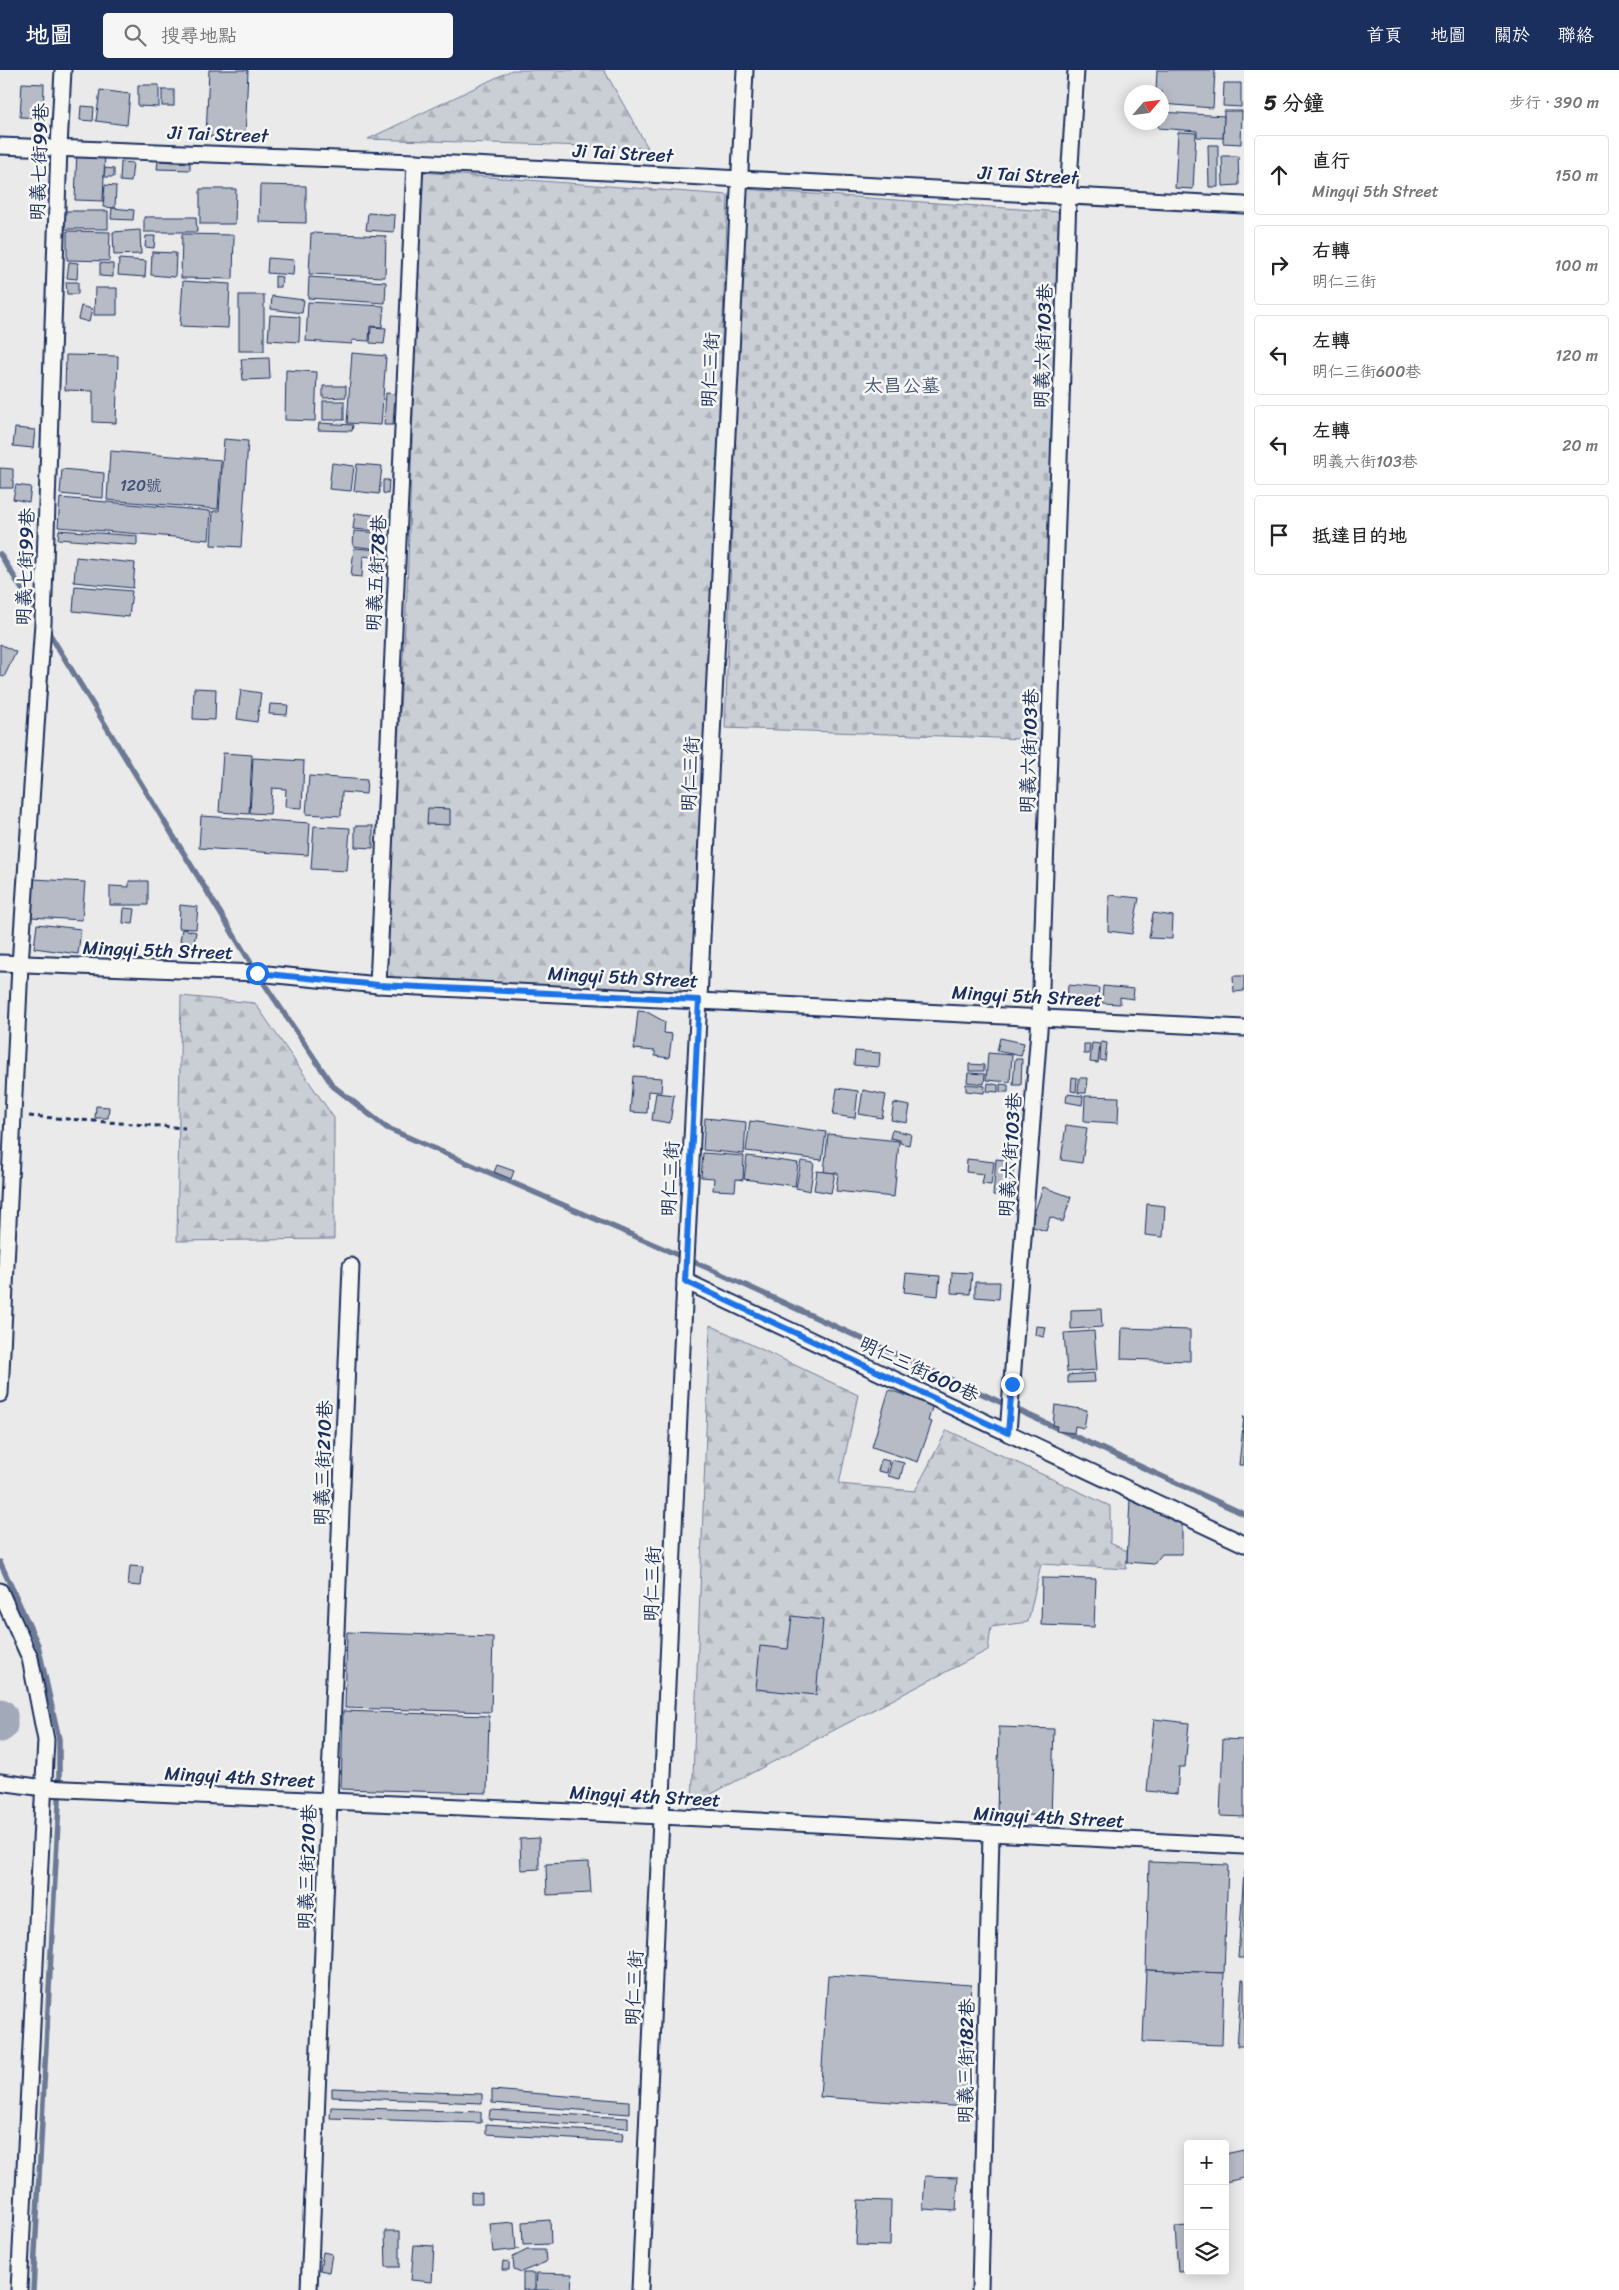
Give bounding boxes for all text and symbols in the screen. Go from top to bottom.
search box [103,13,453,58]
text: 地圖 [25,14,73,56]
text: 搜尋地點 [161,19,237,52]
text: 首頁 [1366,19,1402,51]
text: 地圖 [1430,19,1466,51]
text: 關於 [1494,19,1530,51]
text: 聯絡 [1558,19,1594,51]
icon: search [121,21,149,49]
text: 5 分鐘 [1264,84,1324,122]
north arrow [1124,85,1169,130]
text: 步行 · 390 m [1509,88,1599,117]
street label: 明義七街99巷 [20,102,58,222]
street label: Ji Tai Street [166,116,270,152]
street label: Ji Tai Street [571,134,675,172]
text: 直行 [1312,144,1350,177]
street label: Ji Tai Street [976,156,1080,194]
icon: ahead [1265,161,1293,189]
text: 150 m [1555,161,1598,190]
text: Mingyi 5th Street [1312,177,1439,206]
text: 右轉 [1312,234,1350,267]
icon: right [1265,251,1293,279]
text: 100 m [1554,251,1598,280]
text: 明仁三街 [1312,267,1376,296]
street label: 明義六街103巷 [1024,283,1062,409]
text: 左轉 [1312,324,1350,357]
street label: 明仁三街 [692,331,728,409]
icon: left [1265,341,1293,369]
text: 120 m [1555,341,1598,370]
text: 明仁三街600巷 [1312,357,1421,386]
park label: 太昌公墓 [864,369,940,402]
text: 左轉 [1312,414,1350,447]
icon: left [1265,431,1293,459]
text: 20 m [1562,431,1598,460]
text: 明義六街103巷 [1312,447,1418,476]
house number: 120號 [120,471,162,500]
street label: 明義七街99巷 [6,507,44,627]
street label: 明義五街78巷 [356,514,396,632]
text: 抵達目的地 [1312,519,1407,552]
icon: arrive [1265,521,1293,549]
street label: 明義六街103巷 [1010,688,1048,814]
street label: 明仁三街 [672,735,708,813]
street label: Mingyi 5th Street [82,931,234,969]
street label: Mingyi 5th Street [547,957,699,997]
route start [246,962,269,985]
street label: Mingyi 5th Street [951,976,1103,1016]
street label: 明義六街103巷 [989,1091,1031,1219]
street label: 明仁三街 [652,1140,688,1218]
street label: 明仁三街600巷 [853,1327,985,1411]
route end [1001,1373,1024,1396]
street label: 明義三街210巷 [304,1399,342,1527]
street label: 明仁三街 [634,1545,670,1623]
street label: Mingyi 4th Street [164,1757,316,1797]
street label: Mingyi 4th Street [569,1776,721,1816]
street label: Mingyi 4th Street [973,1797,1125,1837]
street label: 明義三街210巷 [288,1803,326,1931]
street label: 明仁三街 [616,1949,652,2027]
street label: 明義三街182巷 [948,1998,984,2124]
map controls [1184,2140,1229,2275]
button: + [1184,2140,1229,2185]
button: − [1184,2185,1229,2230]
button: layers [1184,2230,1229,2275]

